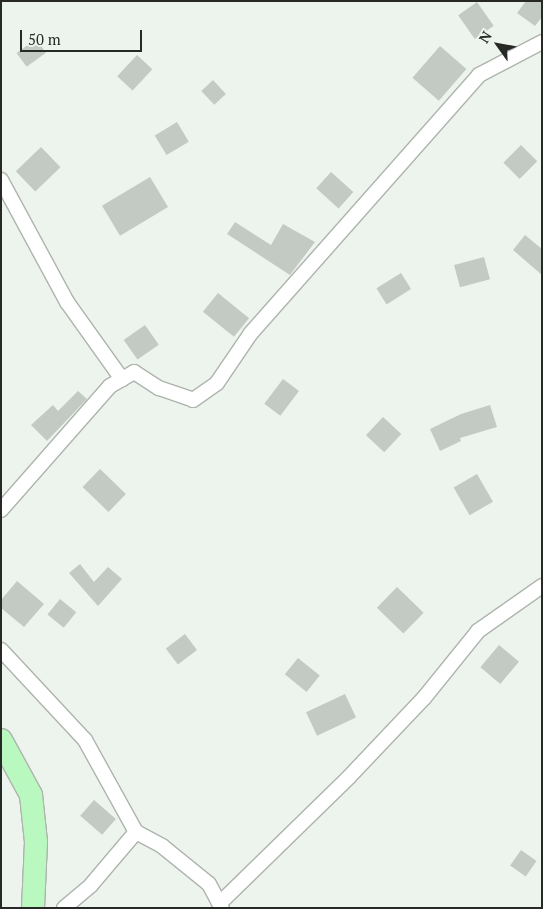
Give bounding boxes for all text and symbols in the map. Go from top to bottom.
scale bar [22,20,145,52]
north arrow [473,20,523,70]
text: N [474,27,496,46]
text: 50 m [28,29,61,49]

